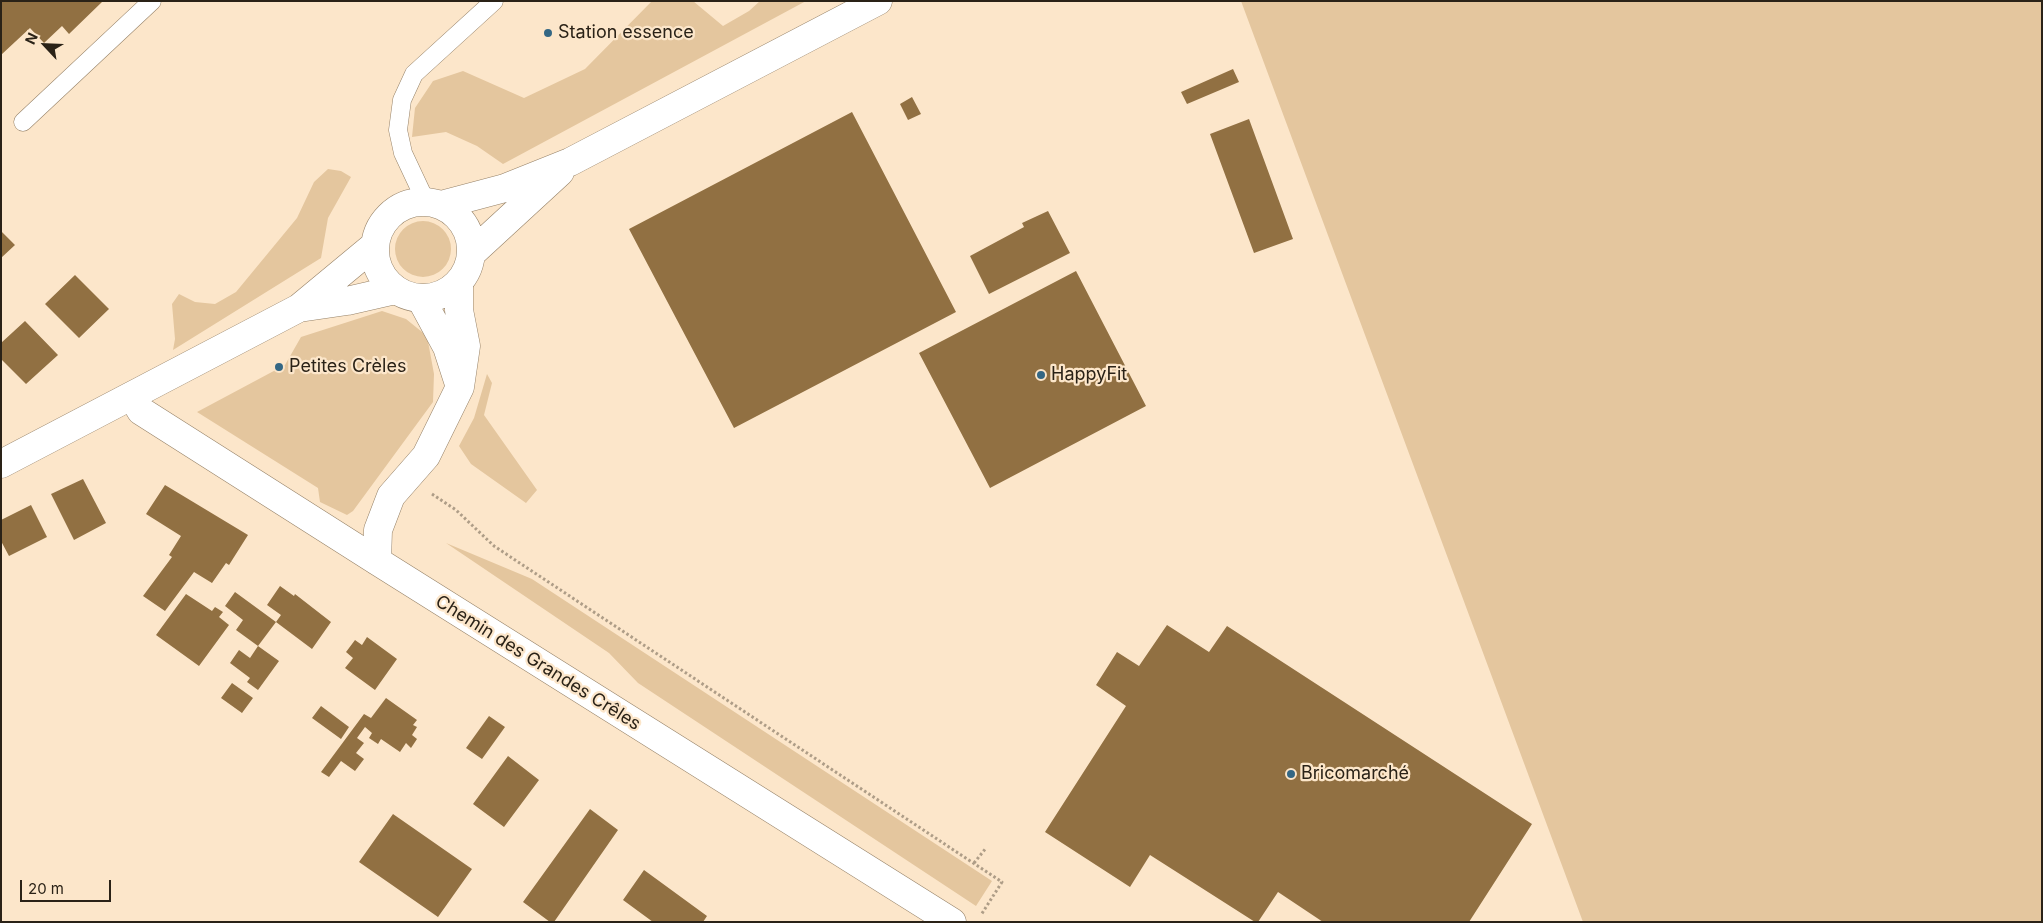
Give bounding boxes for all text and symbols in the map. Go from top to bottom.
north arrow [20,20,70,70]
place label: Station essence [558,22,694,44]
marker: Station essence [542,27,554,39]
text: N [21,30,41,47]
place label: Petites Crèles [289,356,406,378]
marker: Petites Crèles [273,361,285,373]
place label: HappyFit [1051,364,1127,386]
marker: HappyFit [1035,369,1047,381]
street label: Chemin des Grandes Crêles [431,591,645,735]
place label: Bricomarché [1301,763,1409,785]
marker: Bricomarché [1285,768,1297,780]
scale bar [22,870,114,902]
text: 20 m [28,879,64,898]

